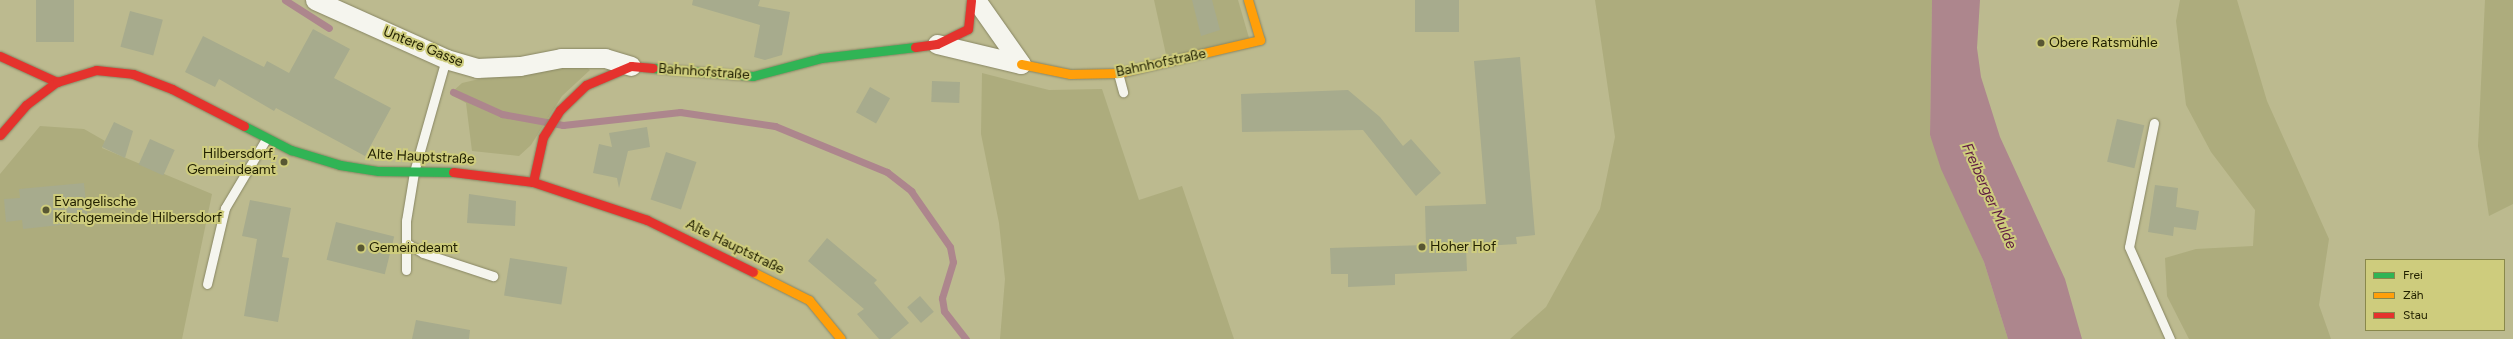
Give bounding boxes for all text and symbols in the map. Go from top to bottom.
street label: Untere Gasse [380,23,466,71]
place label: Obere Ratsmühle [2049,35,2158,51]
marker: Obere Ratsmühle [2036,38,2046,48]
street label: Bahnhofstraße [1114,45,1208,81]
street label: Bahnhofstraße [658,60,750,84]
water label: Freiberger Mulde [1958,140,2020,252]
place label: Hilbersdorf, Gemeindeamt [187,146,276,178]
street label: Alte Hauptstraße [367,146,475,168]
marker: Hilbersdorf, Gemeindeamt [279,157,289,167]
place label: Evangelische Kirchgemeinde Hilbersdorf [54,194,222,226]
marker: Evangelische Kirchgemeinde Hilbersdorf [41,205,51,215]
street label: Alte Hauptstraße [683,216,787,278]
place label: Hoher Hof [1430,239,1496,255]
place label: Gemeindeamt [369,240,458,256]
marker: Hoher Hof [1417,242,1427,252]
marker: Gemeindeamt [356,243,366,253]
legend [2365,259,2505,331]
text: Frei [2403,268,2423,282]
text: Zäh [2403,288,2424,302]
text: Stau [2403,308,2428,322]

